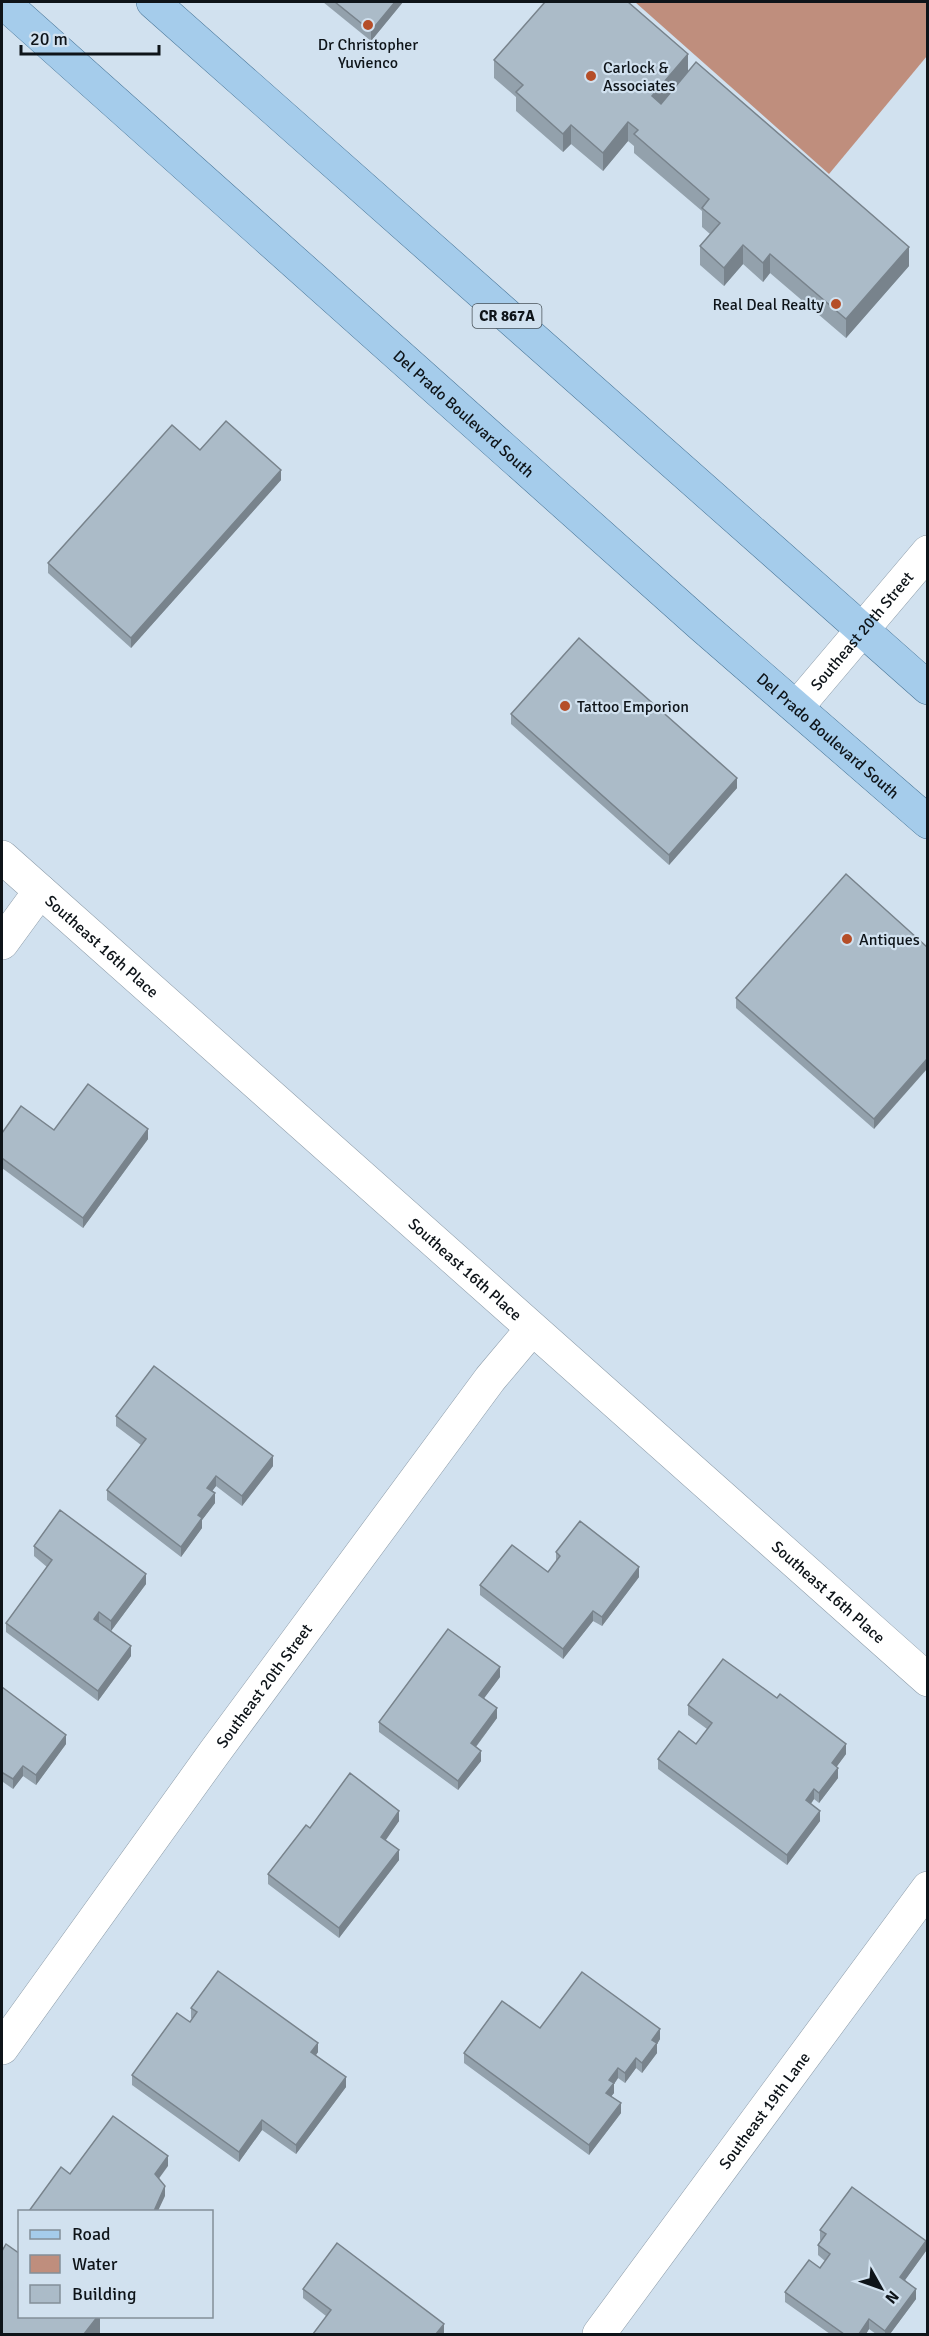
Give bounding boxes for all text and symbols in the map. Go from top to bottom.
scale bar [21,18,159,56]
marker: Dr Christopher Yuvienco [361,18,375,32]
text: 20 m [30,28,68,50]
place label: Dr Christopher Yuvienco [318,35,418,73]
place label: Carlock & Associates [603,58,676,96]
marker: Carlock & Associates [584,69,598,83]
place label: Real Deal Realty [712,295,825,315]
marker: Real Deal Realty [829,297,843,311]
road number: CR 867A [472,304,542,328]
street label: Del Prado Boulevard South [389,346,538,482]
street label: Southeast 20th Street [806,567,918,695]
street label: Del Prado Boulevard South [752,669,903,803]
place label: Tattoo Emporion [577,697,689,717]
marker: Tattoo Emporion [558,699,572,713]
street label: Southeast 16th Place [41,891,162,1002]
place label: Antiques [859,930,920,950]
marker: Antiques [840,932,854,946]
street label: Southeast 16th Place [404,1214,526,1325]
street label: Southeast 16th Place [767,1537,889,1648]
street label: Southeast 20th Street [212,1620,317,1752]
street label: Southeast 19th Lane [715,2048,815,2173]
legend [18,2210,213,2318]
text: Road [72,2223,111,2245]
text: Water [72,2253,118,2275]
north arrow [851,2258,911,2318]
text: Building [72,2283,136,2305]
text: N [880,2286,903,2308]

